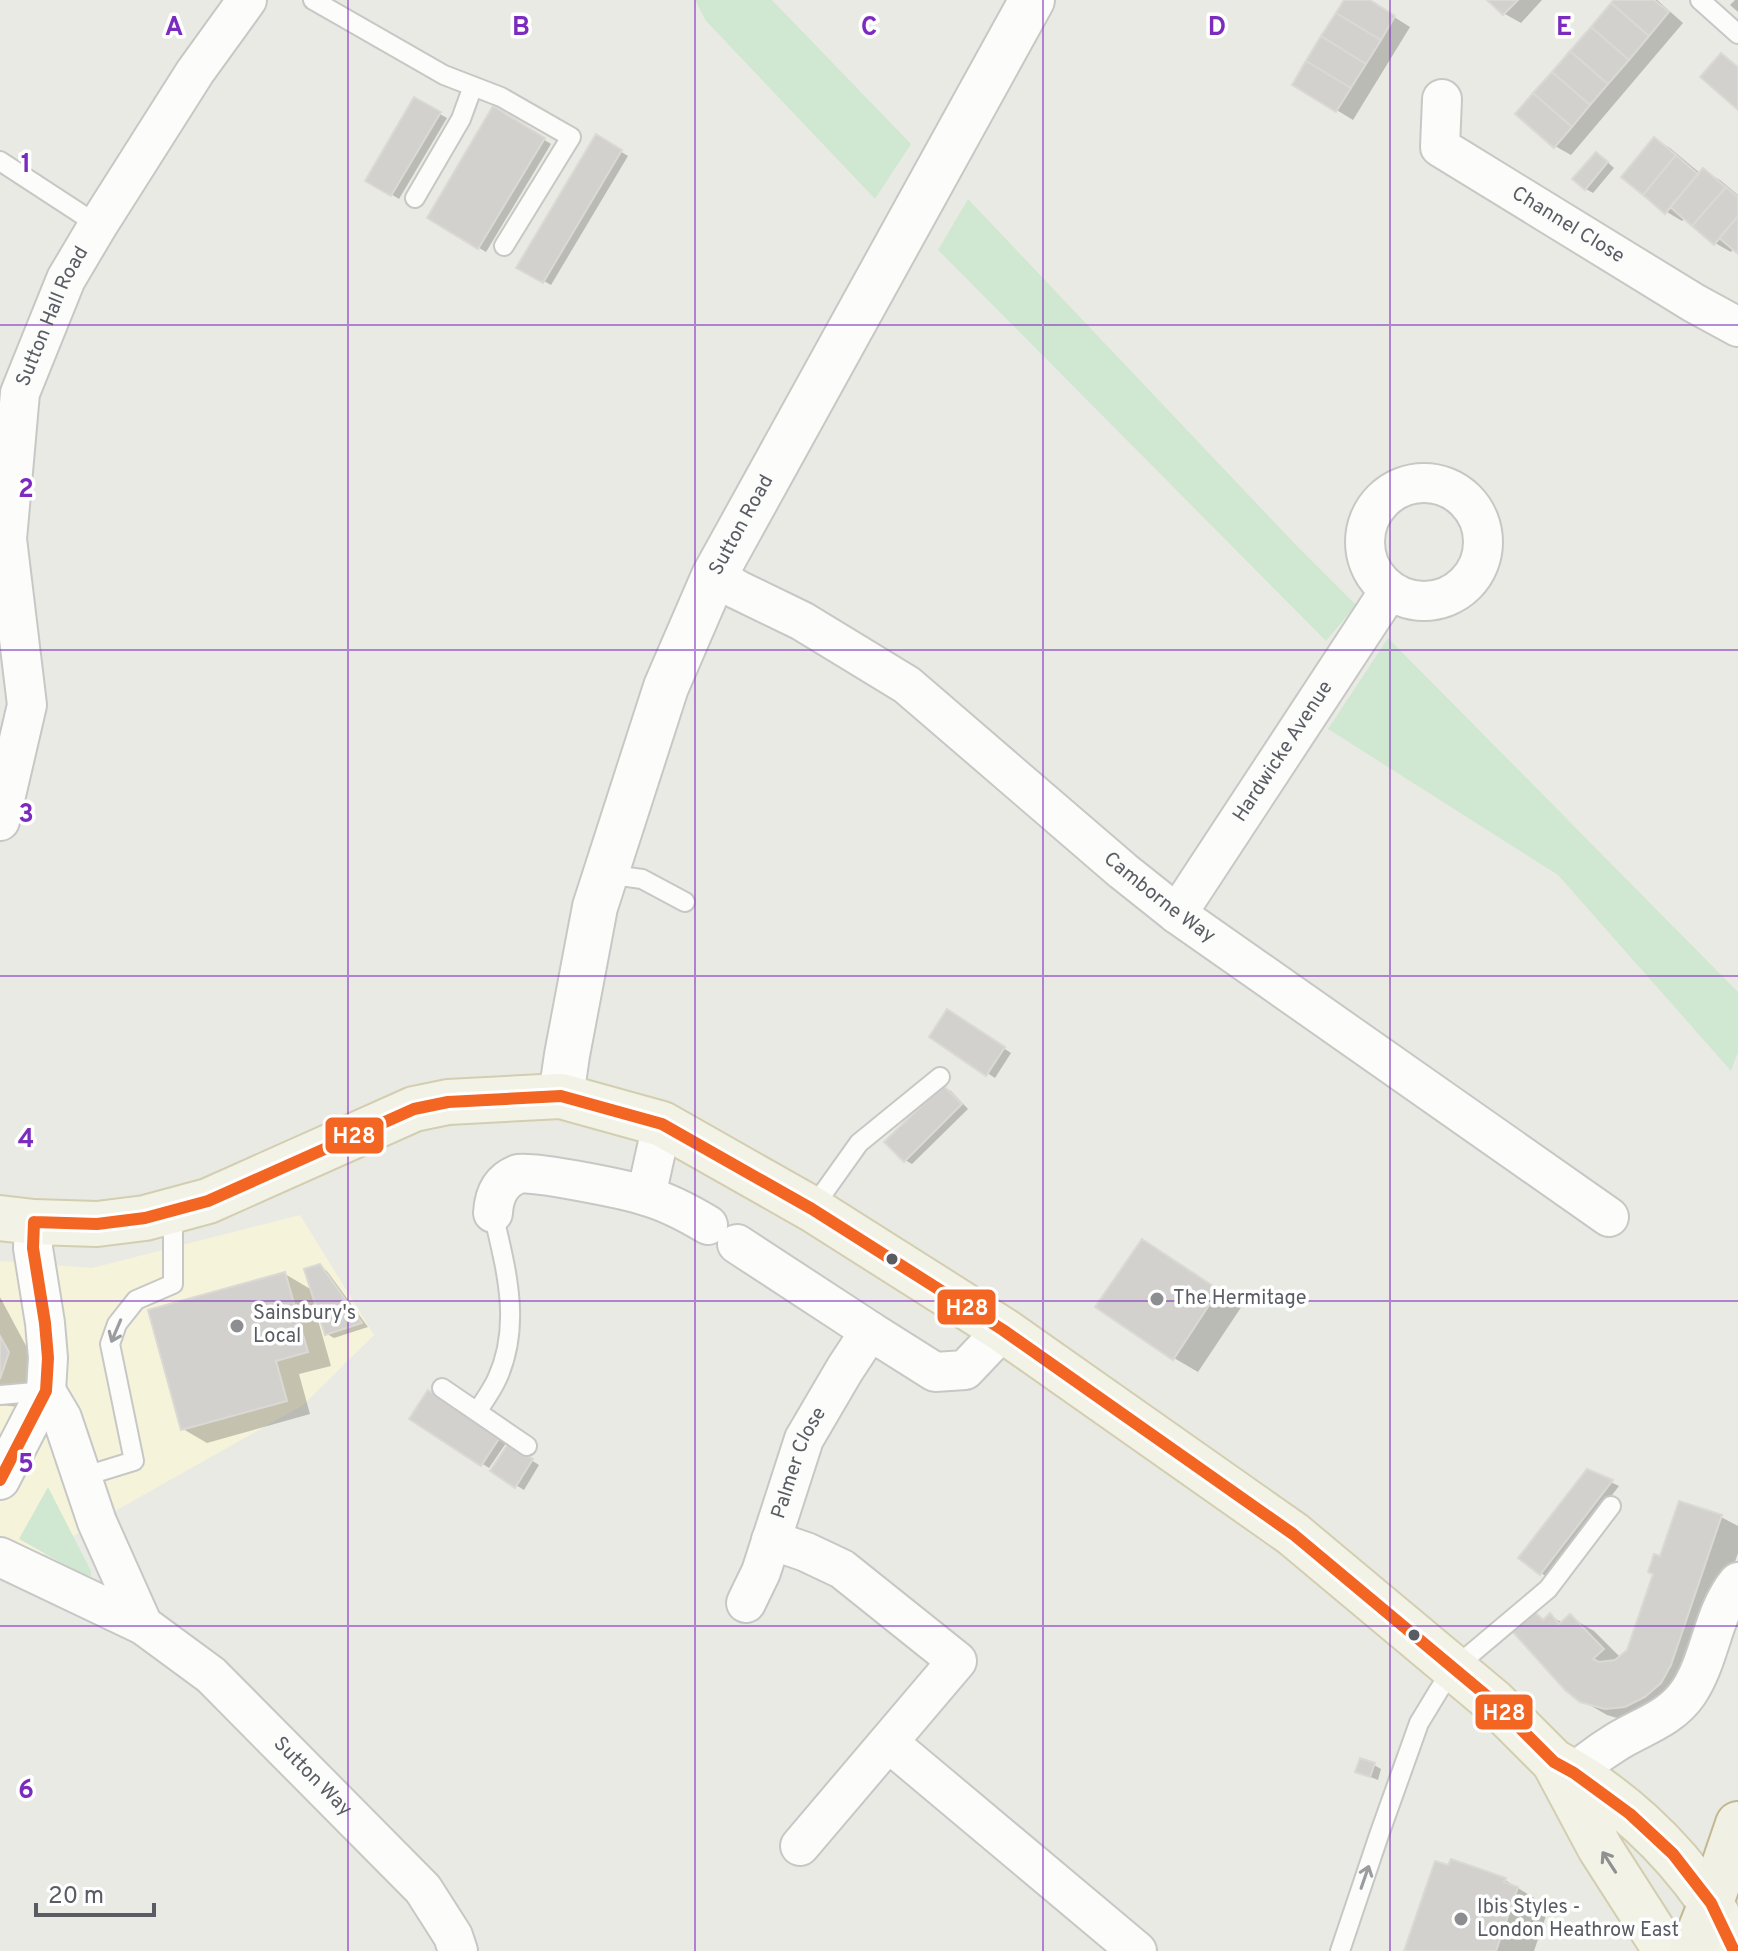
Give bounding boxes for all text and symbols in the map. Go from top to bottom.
text: A [165,12,183,45]
text: B [512,12,530,45]
text: C [861,12,877,45]
text: D [1208,12,1226,45]
text: E [1556,12,1572,45]
text: 1 [21,149,31,182]
street label: Channel Close [1506,181,1629,270]
street label: Sutton Hall Road [11,242,95,391]
street label: Sutton Road [704,470,780,580]
text: 2 [18,474,34,507]
street label: Hardwicke Avenue [1228,676,1339,827]
text: 3 [18,799,34,832]
street label: Camborne Way [1098,847,1220,950]
line badge: H28 [324,1116,385,1155]
text: 4 [18,1124,34,1157]
text: H28 [332,1124,376,1151]
unlabelled marker [884,1251,900,1267]
place label: The Hermitage [1173,1286,1306,1312]
line badge: H28 [936,1288,997,1326]
marker: The Hermitage [1148,1290,1166,1308]
text: H28 [945,1296,989,1323]
place label: Sainsbury's Local [253,1301,356,1350]
marker: Sainsbury's Local [228,1317,246,1335]
one-way arrow [107,1318,122,1343]
street label: Palmer Close [766,1402,833,1522]
text: 5 [18,1449,34,1482]
unlabelled marker [1406,1627,1422,1643]
line badge: H28 [1474,1693,1534,1731]
text: H28 [1482,1701,1526,1728]
street label: Sutton Way [267,1732,357,1822]
text: 6 [18,1775,34,1808]
one-way arrow [1601,1851,1618,1873]
one-way arrow [1358,1865,1373,1890]
scale bar [36,1867,154,1917]
text: 20 m [48,1882,104,1912]
place label: Ibis Styles - London Heathrow East [1477,1895,1679,1944]
marker: Ibis Styles - London Heathrow East [1452,1910,1470,1928]

